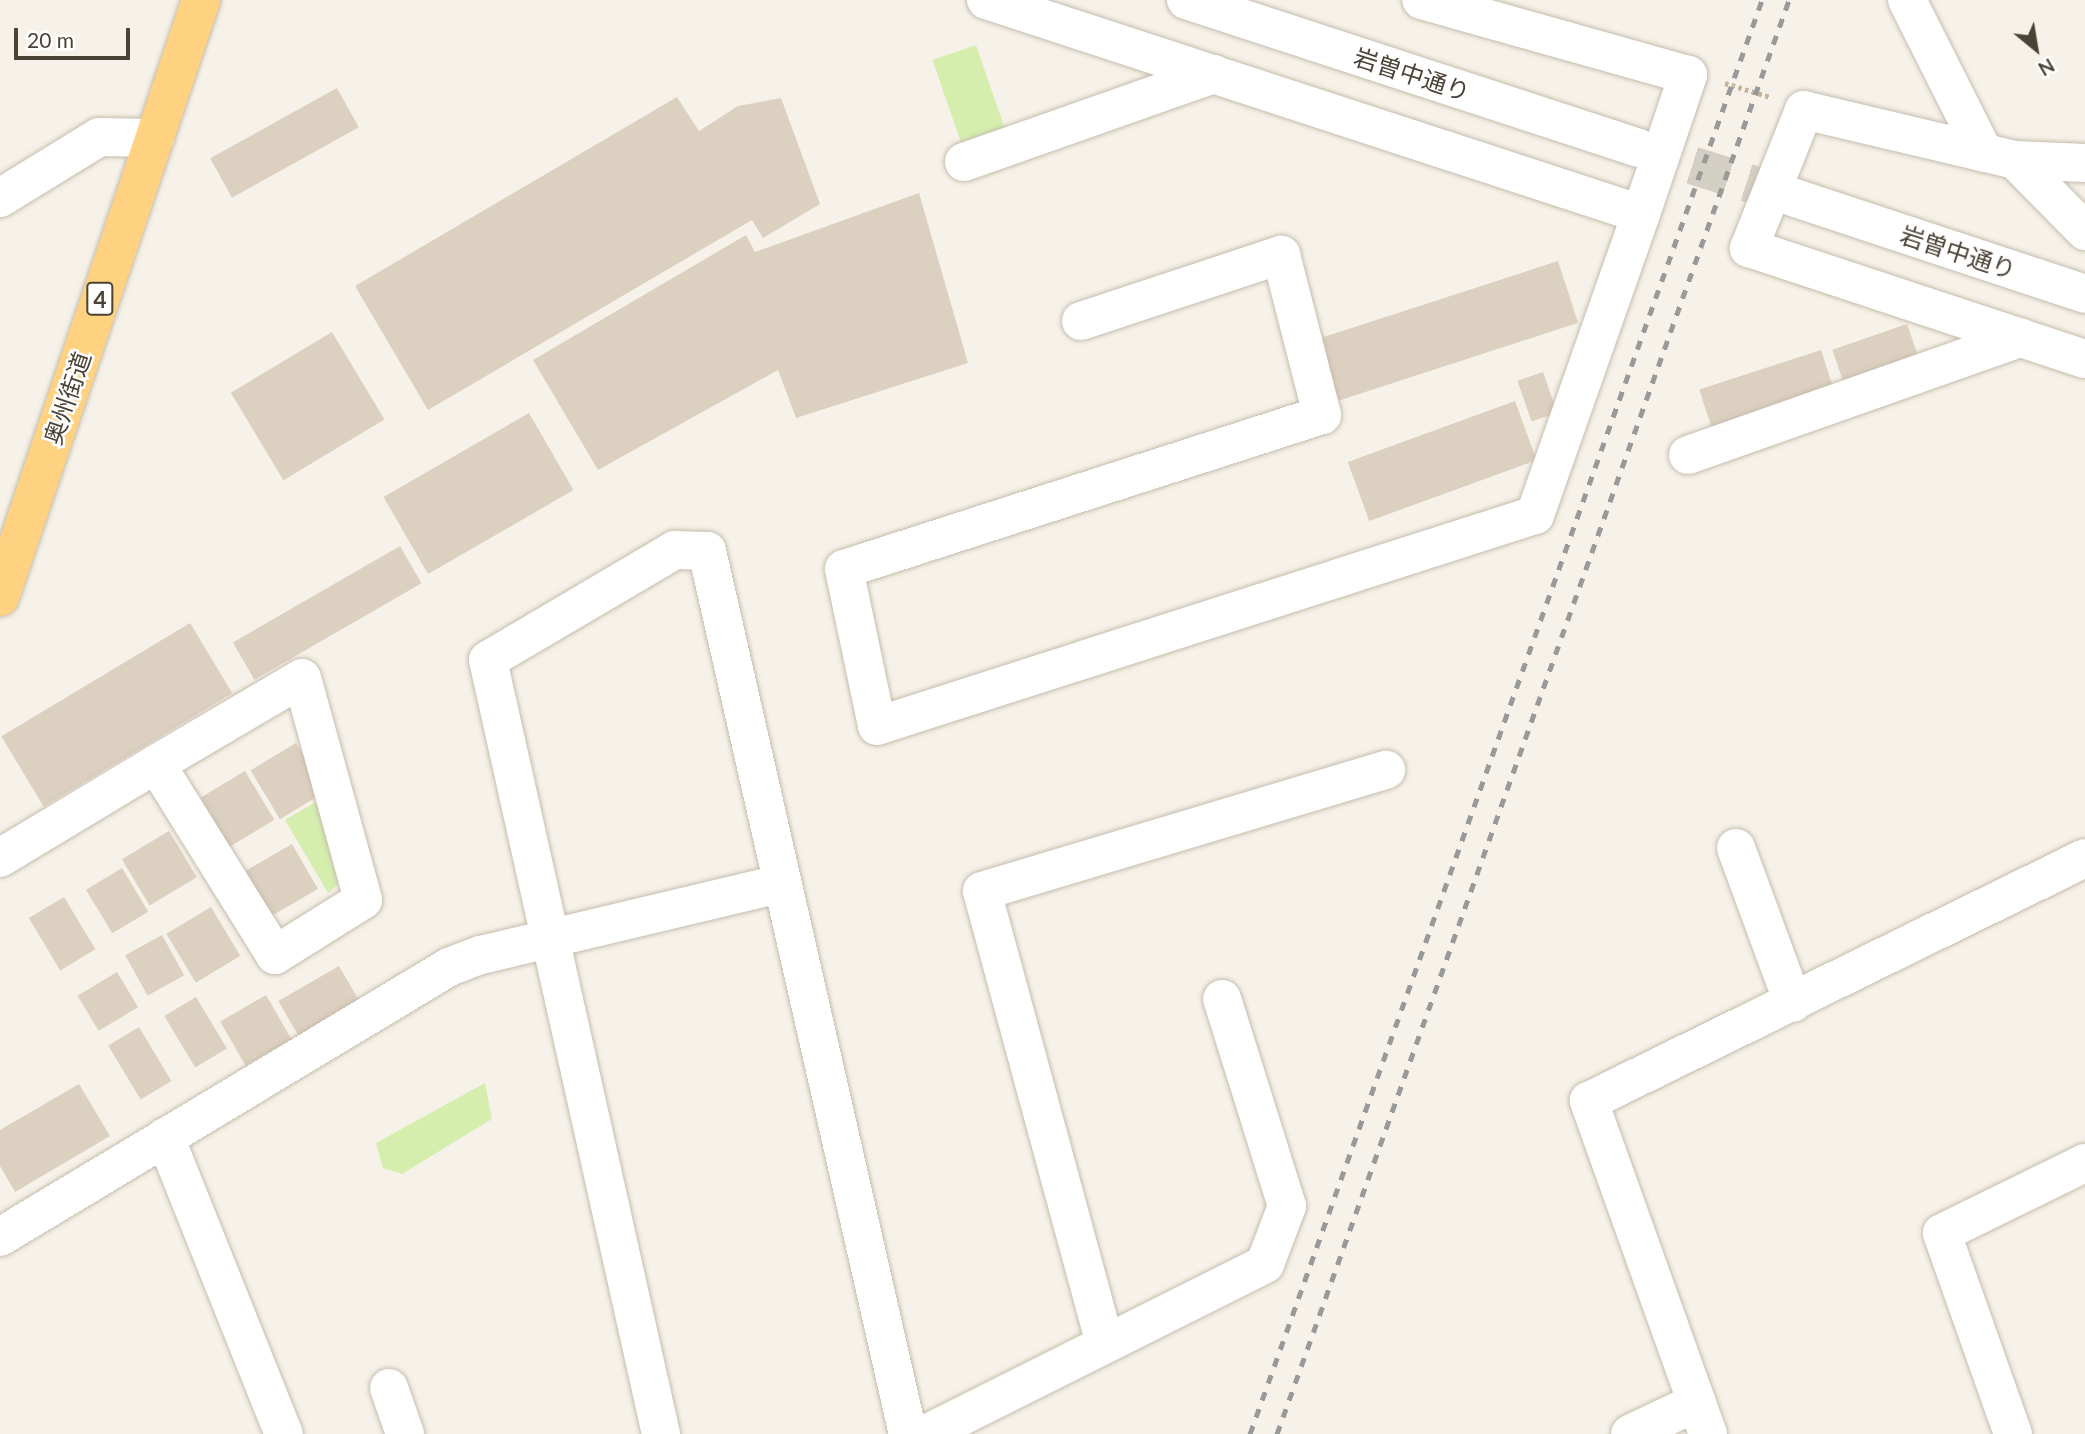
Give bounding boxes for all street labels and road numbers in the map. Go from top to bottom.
street label: 岩曽中通り [1350,42,1474,106]
street label: 岩曽中通り [1896,220,2020,284]
road number: 4 [86,280,114,318]
street label: 奥州街道 [38,348,96,448]

